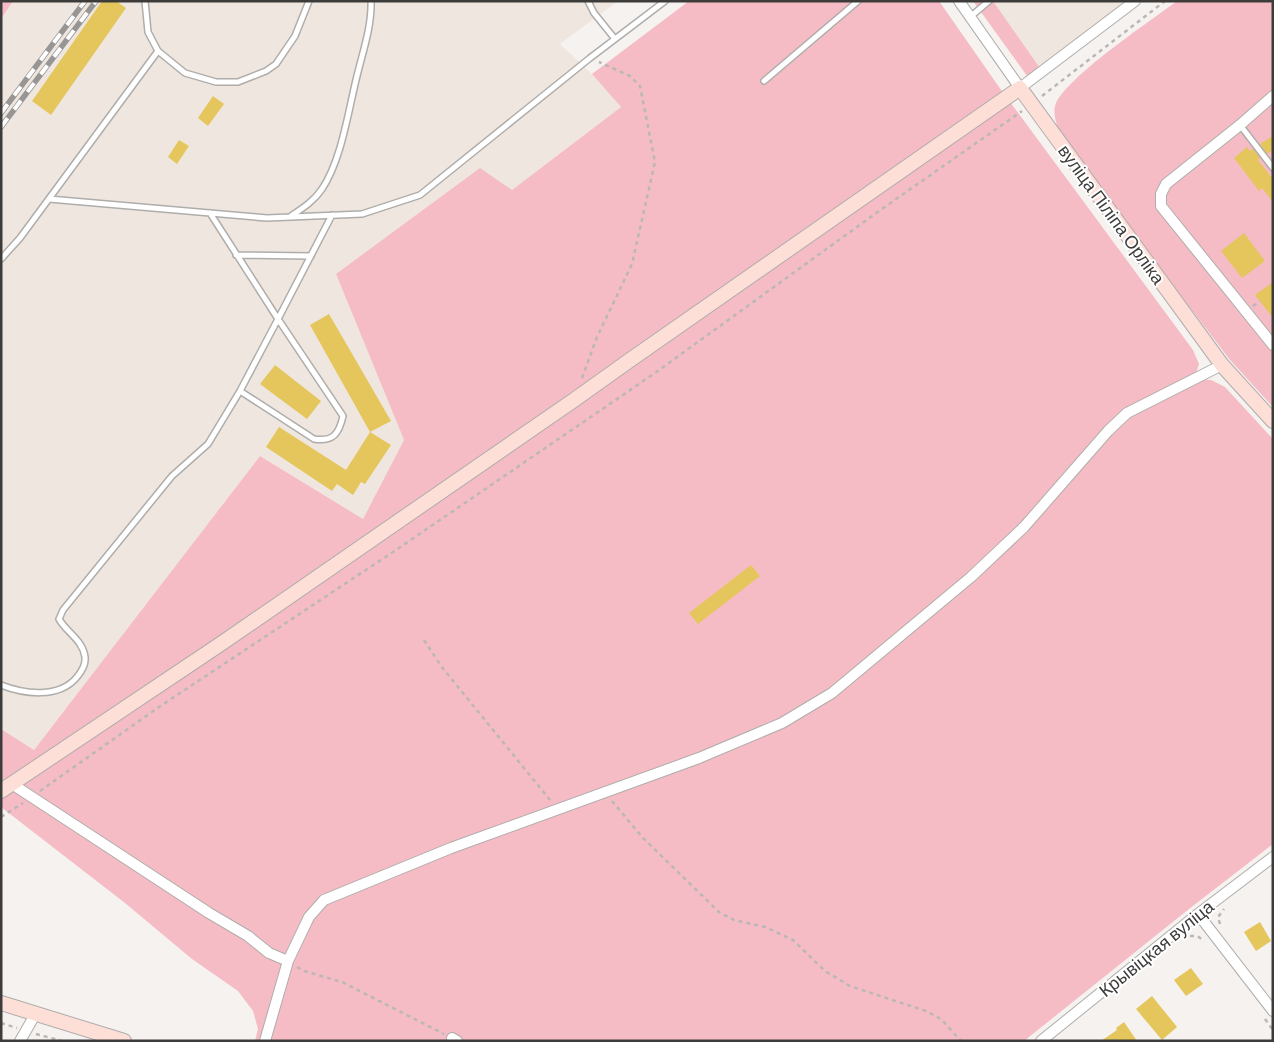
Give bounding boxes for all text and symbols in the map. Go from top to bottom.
street label: вуліца Піліпа Орліка [1054,140,1171,289]
street label: Крывіцкая вуліца [1094,894,1219,1001]

